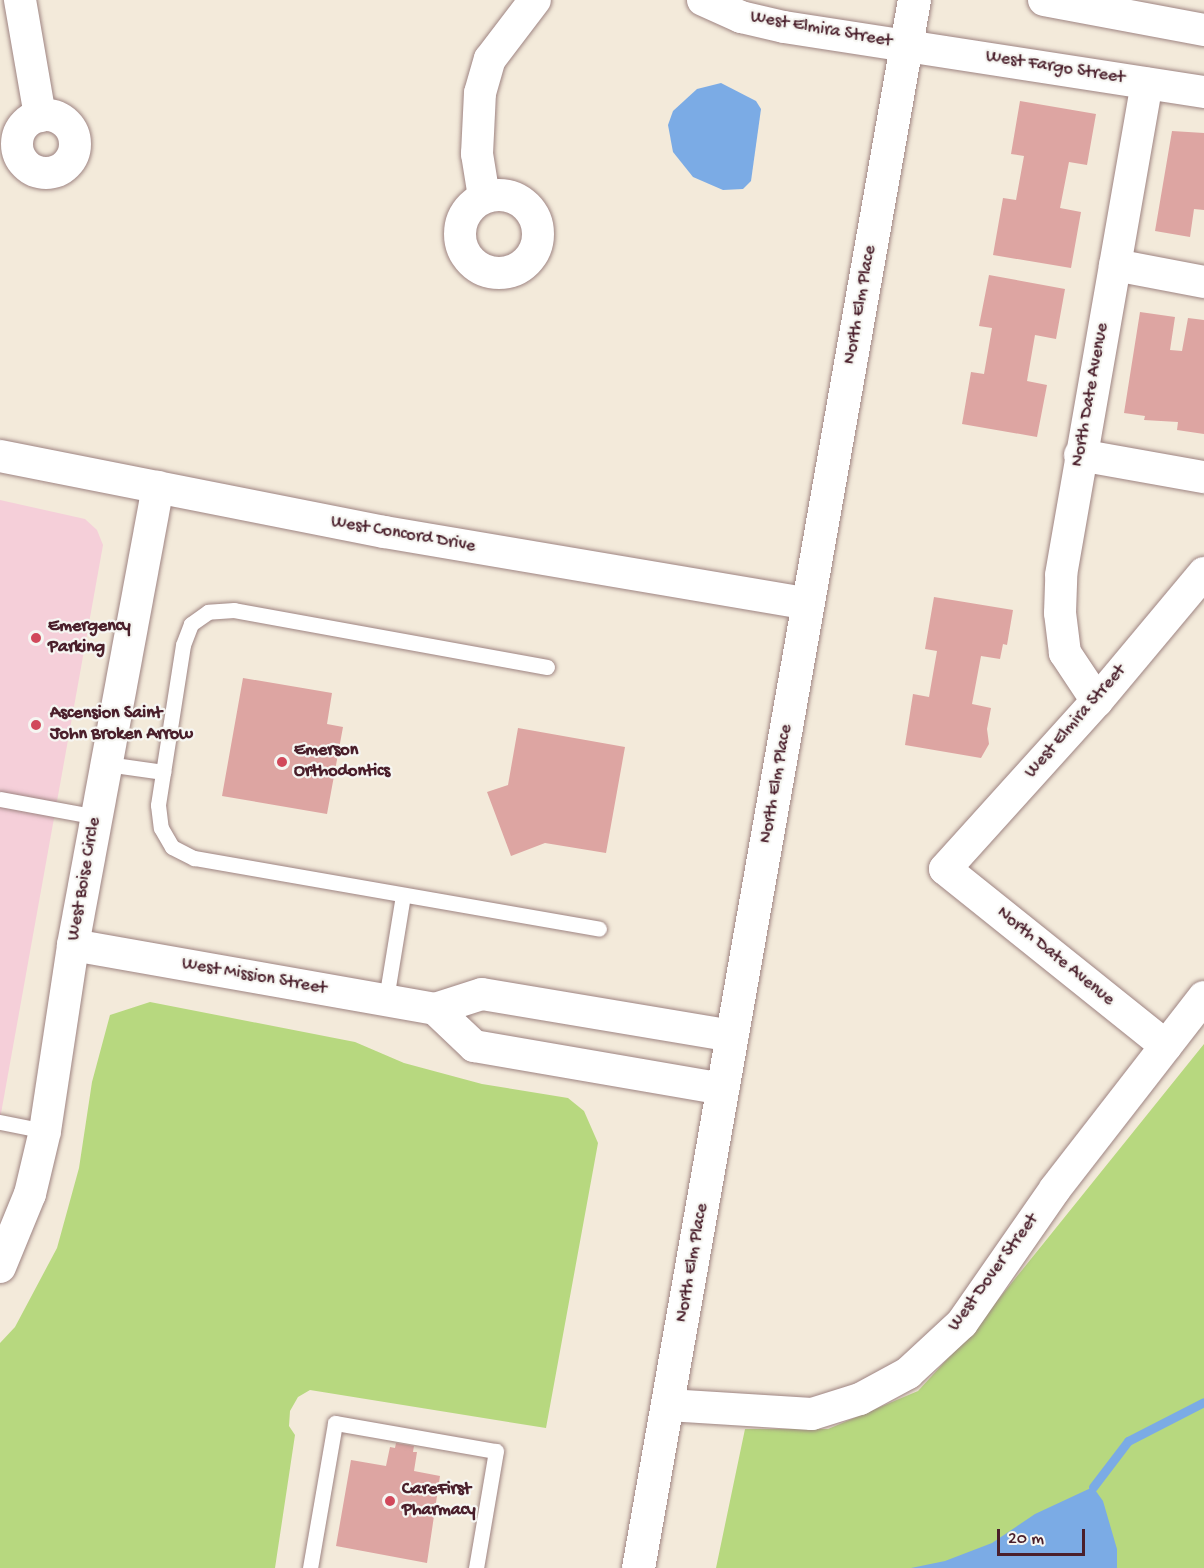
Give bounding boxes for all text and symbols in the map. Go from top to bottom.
street label: West Elmira Street [749,7,893,53]
street label: West Fargo Street [984,46,1126,90]
street label: North Elm Place [840,244,882,366]
street label: North Date Avenue [1068,321,1114,469]
street label: West Concord Drive [329,512,477,558]
place label: Emergency Parking [48,617,131,660]
marker: Emergency Parking [29,631,43,645]
street label: West Elmira Street [1021,661,1131,783]
place label: Ascension Saint John Broken Arrow [50,704,193,746]
marker: Ascension Saint John Broken Arrow [27,716,45,734]
street label: North Elm Place [756,723,798,845]
place label: Emerson Orthodontics [294,741,390,783]
marker: Emerson Orthodontics [275,755,289,769]
street label: West Boise Circle [64,816,106,942]
street label: North Date Avenue [992,903,1118,1011]
street label: West Mission Street [180,954,328,1000]
street label: North Elm Place [672,1202,714,1324]
street label: West Dover Street [944,1210,1044,1336]
place label: CareFirst Pharmacy [402,1480,476,1522]
marker: CareFirst Pharmacy [383,1494,397,1508]
scale bar [1000,1517,1088,1555]
text: 20 m [1008,1529,1044,1550]

